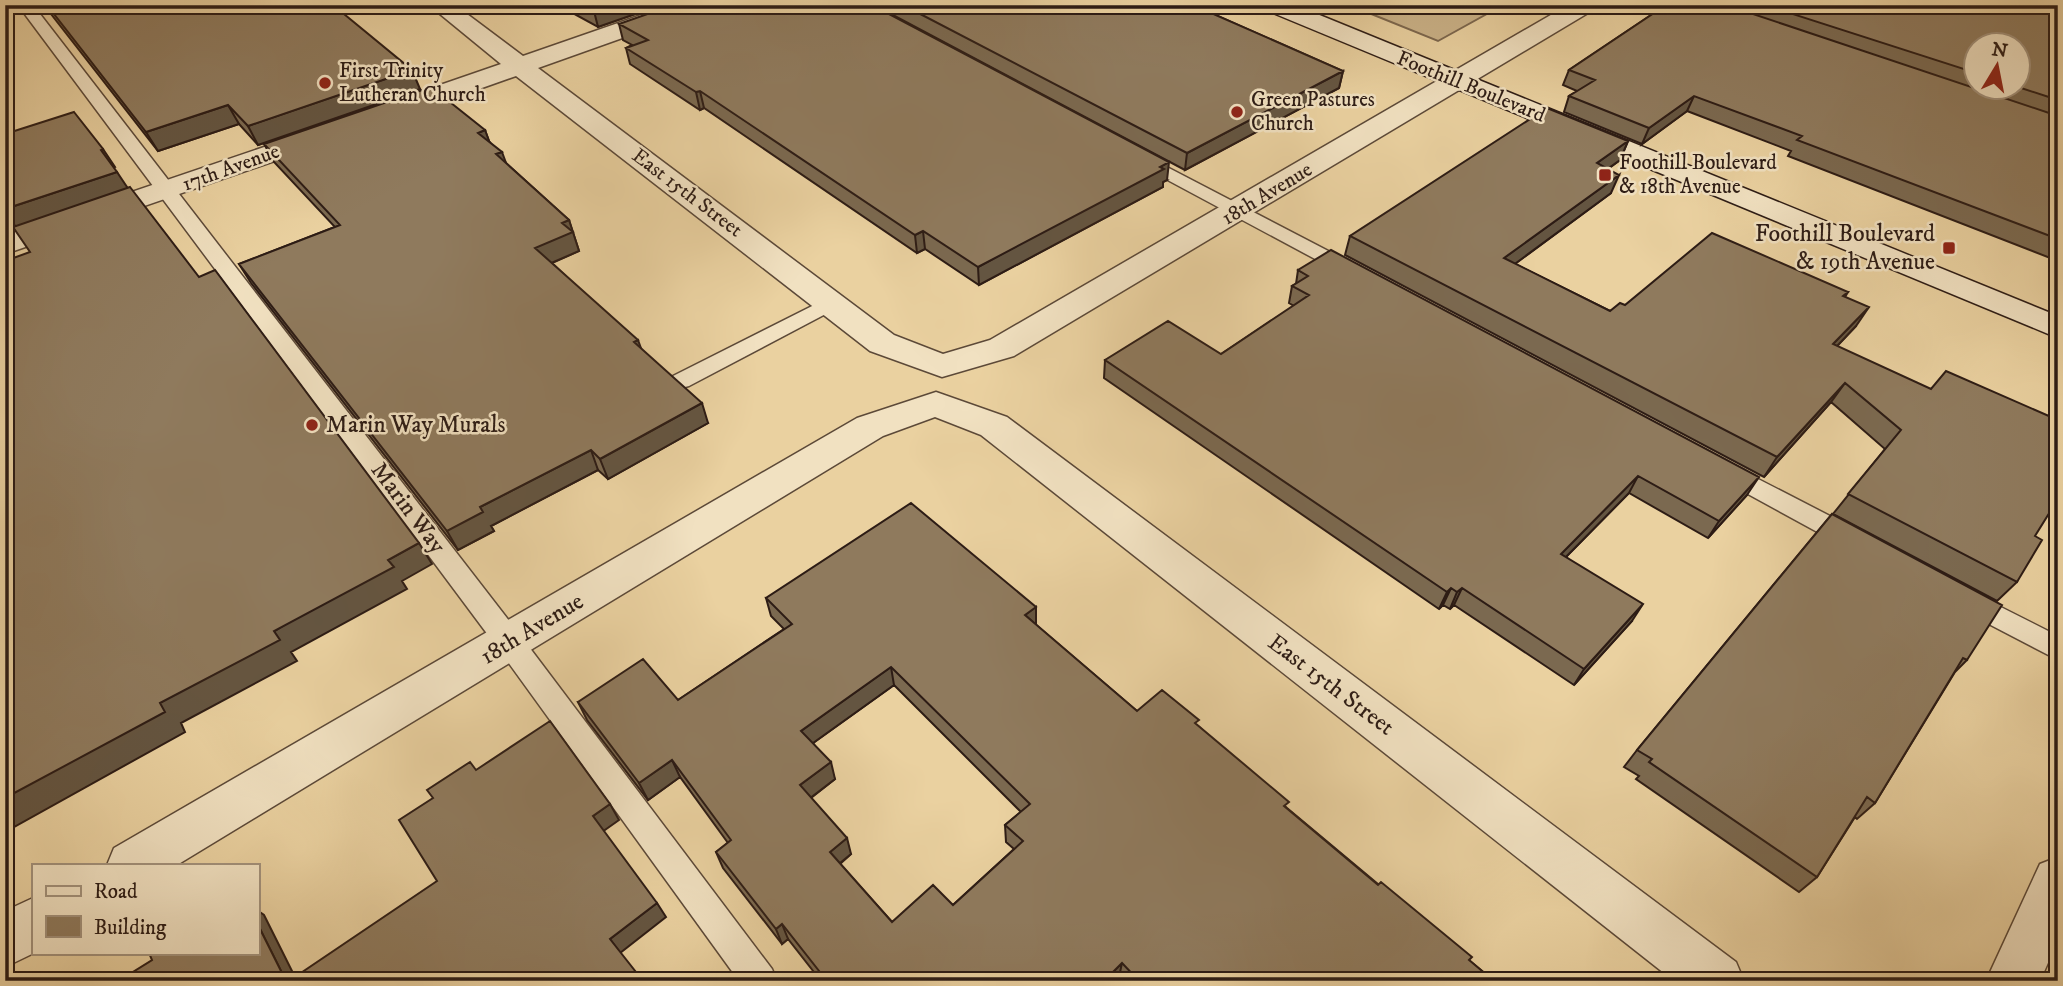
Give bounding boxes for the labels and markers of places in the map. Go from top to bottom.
place label: First Trinity Lutheran Church [339,58,486,108]
marker: First Trinity Lutheran Church [317,75,333,91]
place label: Green Pastures Church [1251,87,1375,137]
marker: Green Pastures Church [1229,104,1245,120]
place label: Foothill Boulevard & 18th Avenue [1619,150,1777,200]
marker: Foothill Boulevard & 18th Avenue [1597,167,1613,183]
place label: Foothill Boulevard & 19th Avenue [1755,219,1935,277]
marker: Foothill Boulevard & 19th Avenue [1941,240,1957,256]
place label: Marin Way Murals [326,410,506,440]
marker: Marin Way Murals [304,417,320,433]

